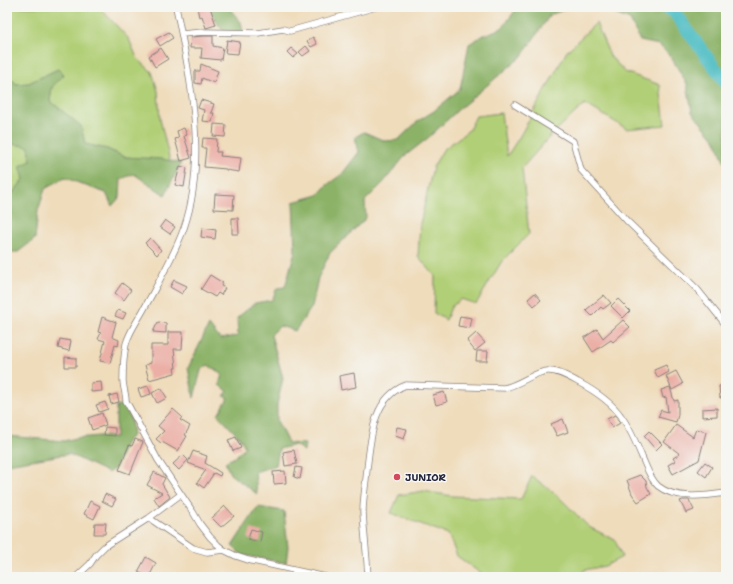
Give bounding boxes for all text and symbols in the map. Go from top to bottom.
place label: JUNIOR [405,471,447,484]
marker: JUNIOR [392,472,402,482]

